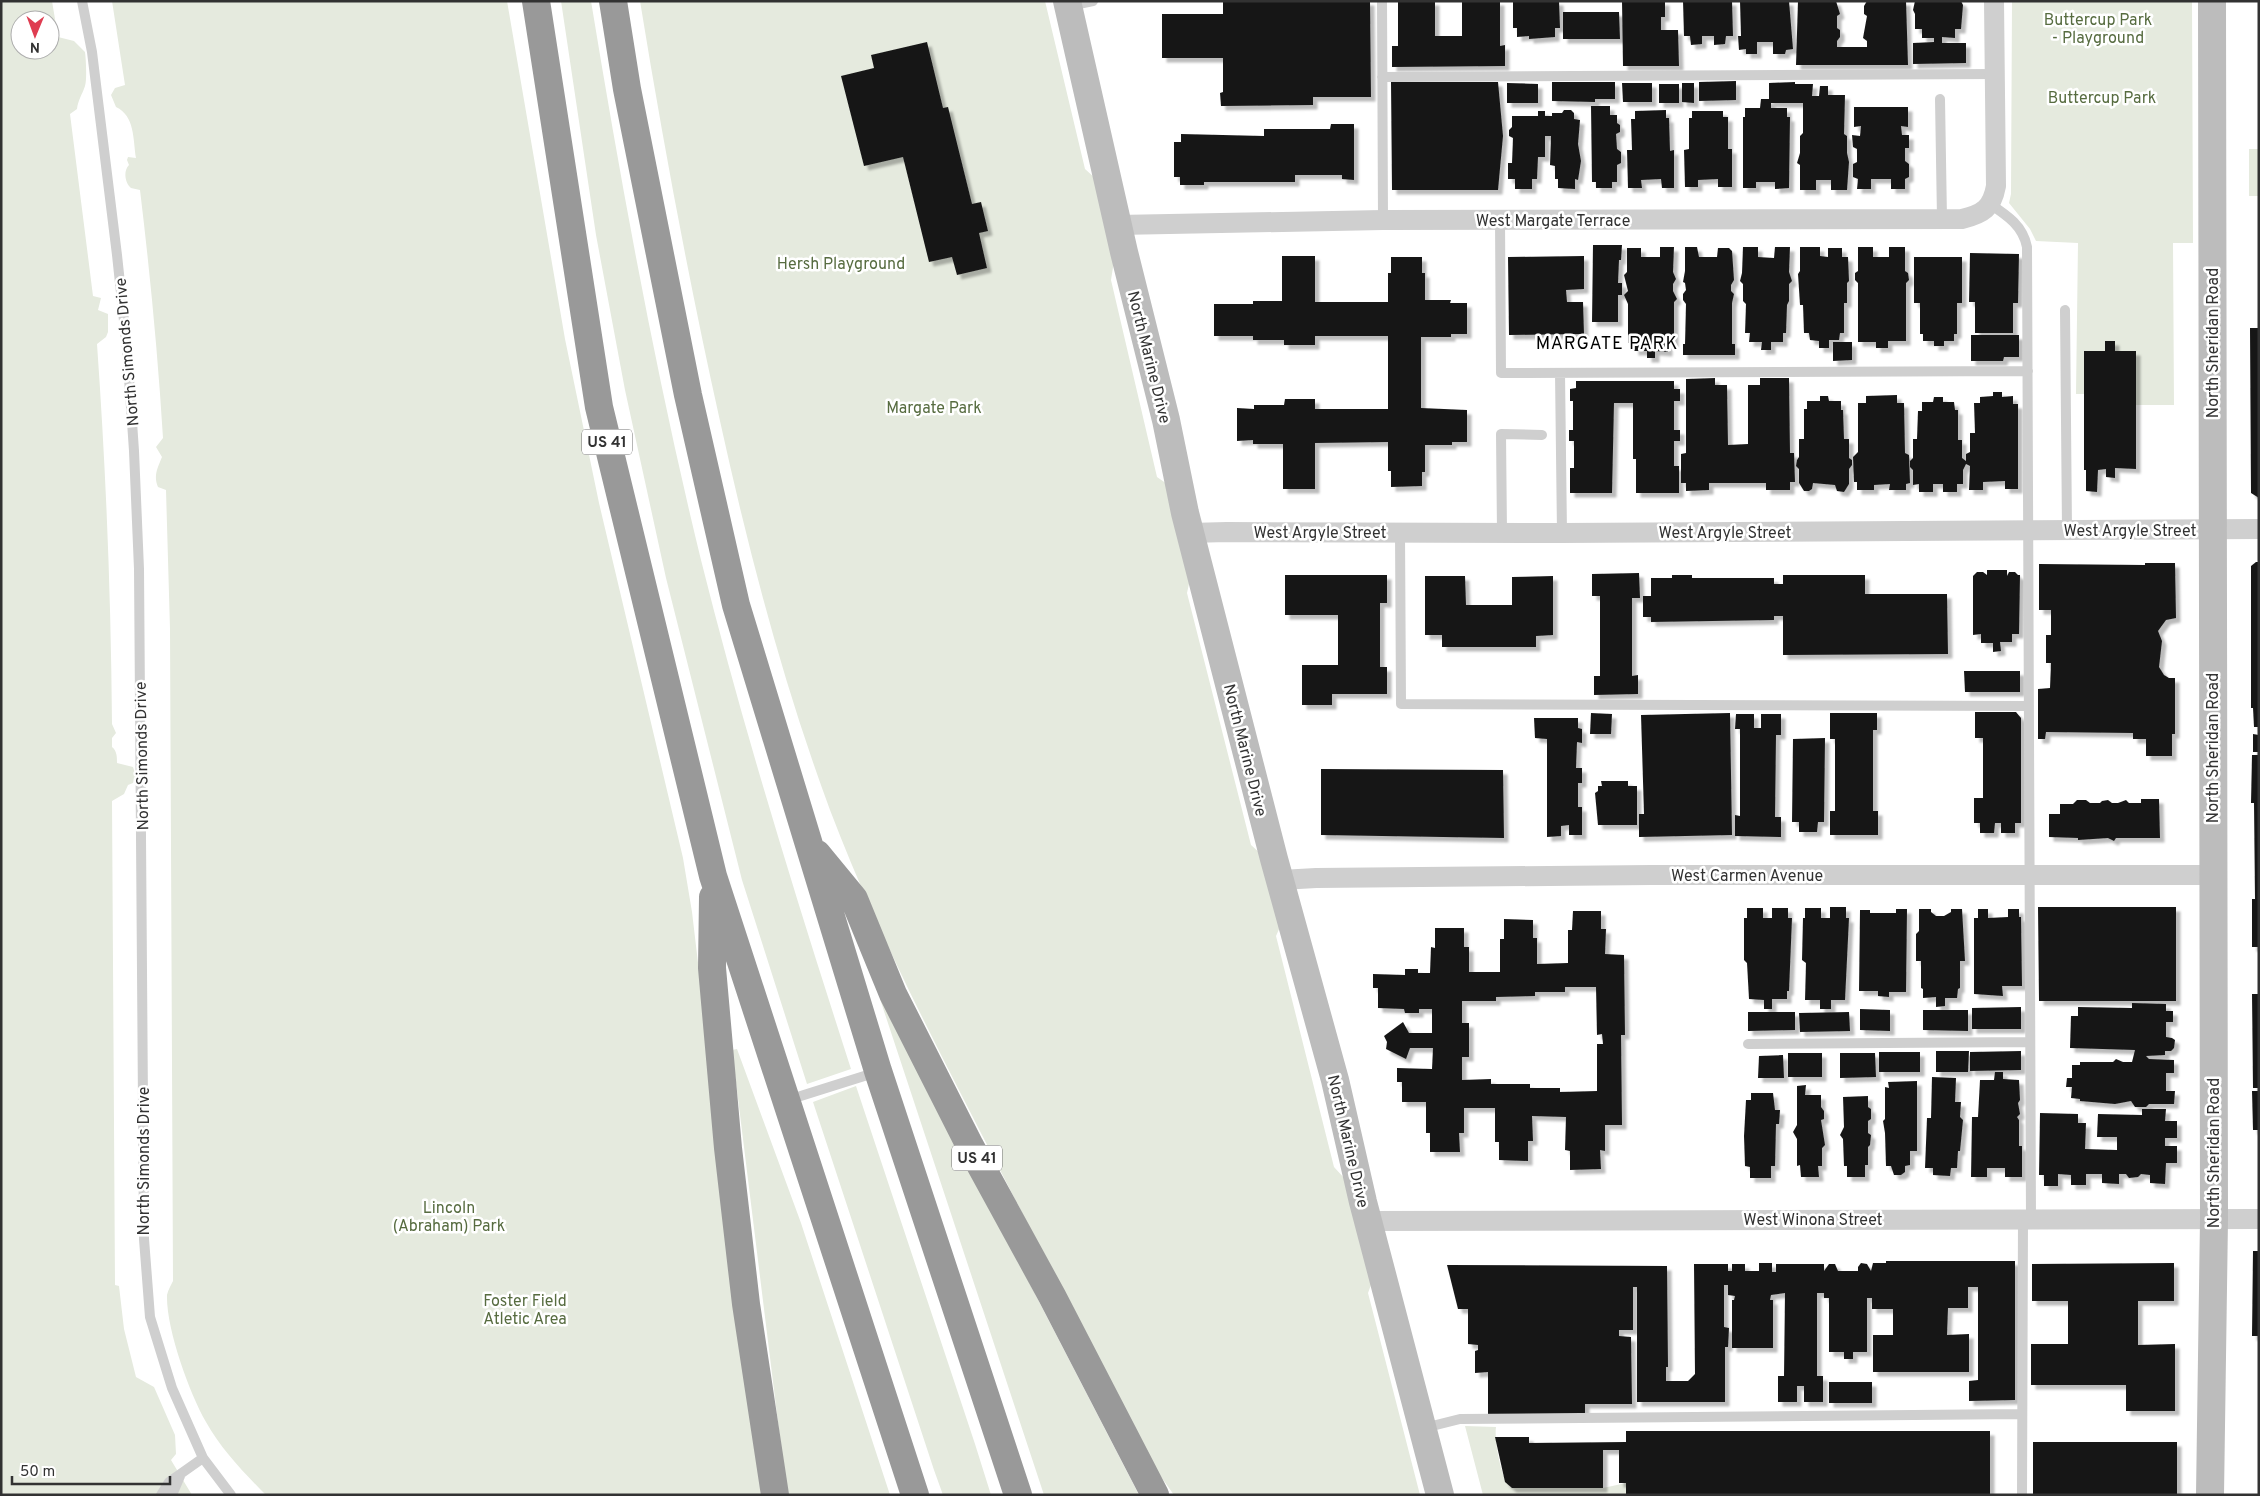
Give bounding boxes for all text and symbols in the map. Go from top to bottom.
north arrow [10,10,60,60]
park label: Buttercup Park - Playground [2044,11,2152,49]
text: N [30,38,40,55]
park label: Buttercup Park [2048,89,2156,109]
street label: West Margate Terrace [1476,212,1630,232]
park label: Hersh Playground [777,255,905,275]
street label: North Sheridan Road [2204,268,2224,418]
street label: North Simonds Drive [112,277,144,427]
street label: North Marine Drive [1122,289,1174,426]
district label: MARGATE PARK [1536,333,1678,356]
park label: Margate Park [886,399,982,419]
road number: US 41 [582,430,632,454]
street label: West Argyle Street [2063,522,2197,542]
street label: West Argyle Street [1253,524,1387,544]
street label: West Argyle Street [1658,524,1792,544]
street label: North Sheridan Road [2204,673,2224,823]
street label: North Simonds Drive [132,681,154,831]
street label: North Marine Drive [1218,682,1270,819]
street label: West Carmen Avenue [1671,867,1823,887]
street label: North Marine Drive [1322,1073,1372,1210]
street label: North Sheridan Road [2205,1078,2225,1228]
street label: North Simonds Drive [135,1087,155,1235]
road number: US 41 [952,1146,1002,1170]
park label: Lincoln (Abraham) Park [393,1199,505,1237]
street label: West Winona Street [1743,1211,1883,1231]
park label: Foster Field Atletic Area [483,1292,567,1330]
scale bar [12,1454,170,1486]
text: 50 m [20,1463,55,1482]

